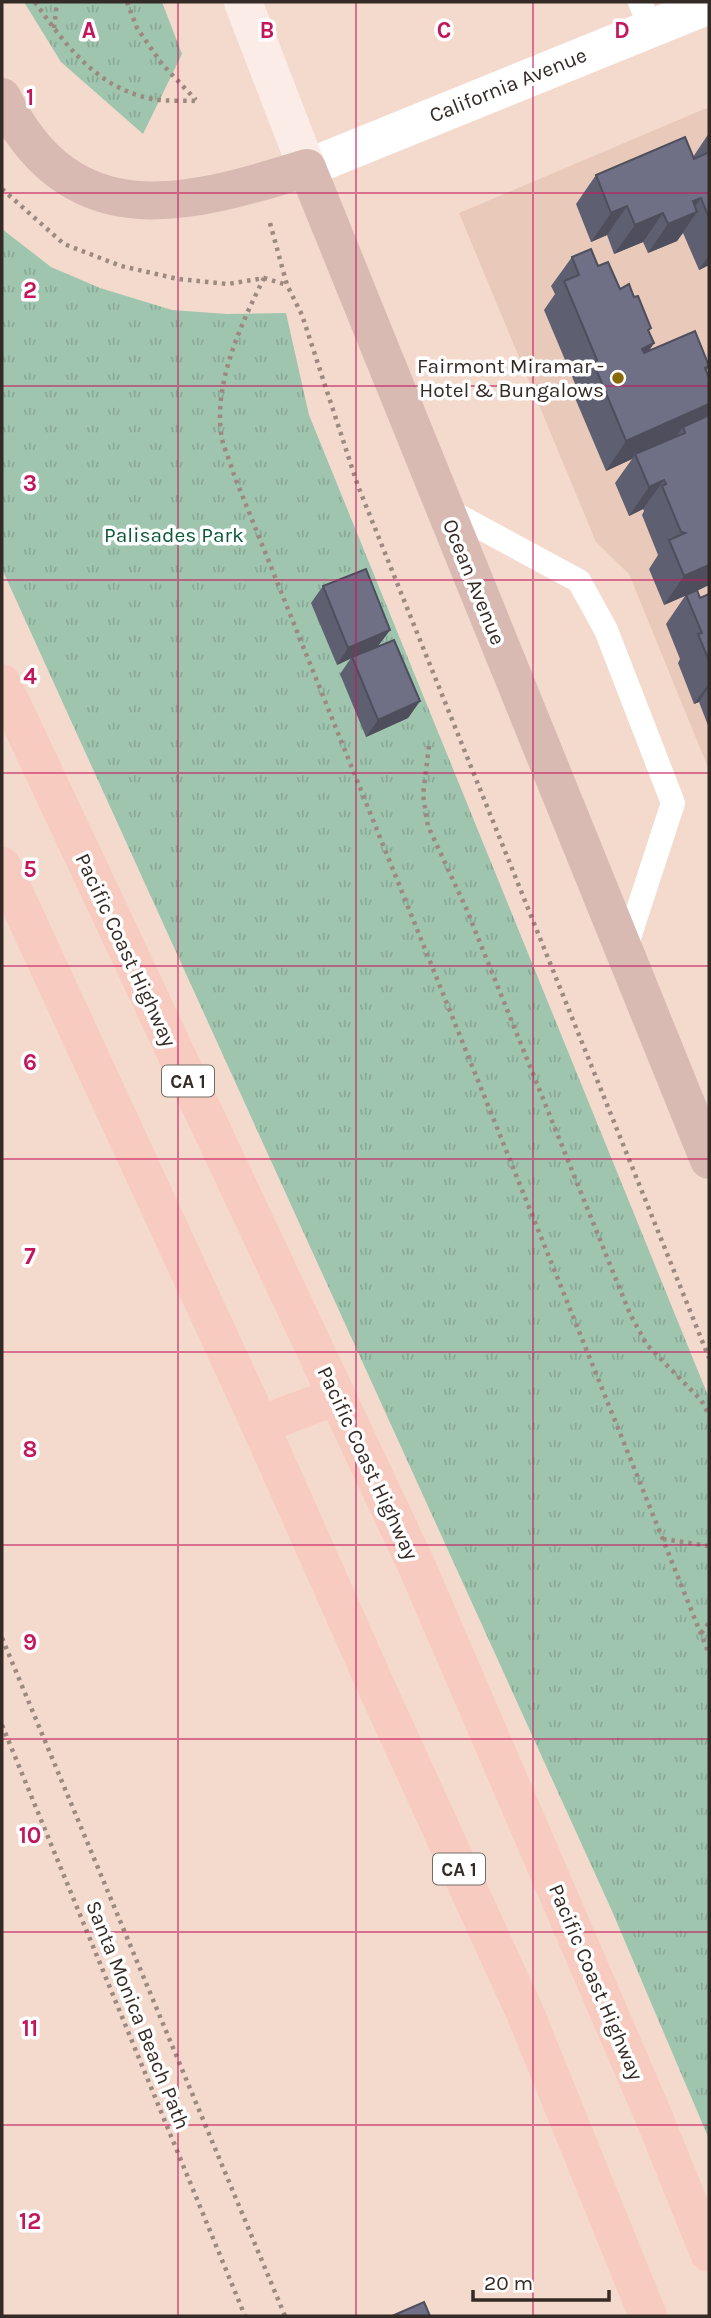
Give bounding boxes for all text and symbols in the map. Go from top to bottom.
text: A [82,17,96,44]
text: B [260,17,274,44]
text: C [437,17,451,44]
text: D [614,17,630,44]
street label: California Avenue [426,43,590,127]
text: 1 [26,84,34,111]
text: 2 [23,277,37,304]
place label: Fairmont Miramar - Hotel & Bungalows [417,354,604,402]
marker: Fairmont Miramar - Hotel & Bungalows [610,370,626,386]
text: 3 [23,470,37,497]
street label: Ocean Avenue [438,516,510,648]
park label: Palisades Park [104,523,244,547]
text: 4 [23,663,37,690]
street label: Pacific Coast Highway [71,849,182,1051]
text: 5 [23,856,37,883]
text: 6 [23,1049,37,1076]
road number: CA 1 [162,1065,214,1096]
text: 7 [24,1243,36,1270]
street label: Pacific Coast Highway [313,1362,424,1564]
text: 8 [23,1436,37,1463]
text: 9 [23,1629,37,1656]
text: 10 [19,1822,41,1849]
road number: CA 1 [433,1854,485,1884]
street label: Pacific Coast Highway [544,1880,648,2084]
street label: Santa Monica Beach Path [81,1897,195,2133]
text: 11 [22,2015,38,2042]
text: 12 [19,2208,41,2235]
scale bar [473,2258,610,2302]
text: 20 m [484,2271,533,2295]

